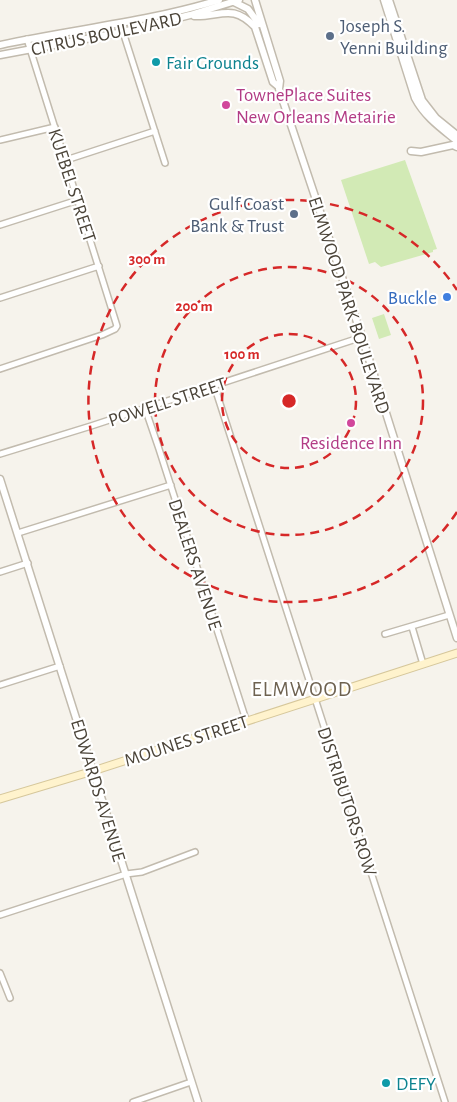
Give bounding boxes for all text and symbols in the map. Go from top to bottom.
street label: CITRUS BOULEVARD [29,9,183,60]
place label: Joseph S. Yenni Building [340,17,448,58]
marker: Joseph S. Yenni Building [324,30,336,42]
place label: Fair Grounds [166,54,259,73]
marker: Fair Grounds [150,56,162,68]
place label: TownePlace Suites New Orleans Metairie [236,86,396,127]
marker: TownePlace Suites New Orleans Metairie [220,99,232,111]
street label: KUEBEL STREET [44,126,99,245]
street label: ELMWOOD PARK BOULEVARD [304,194,393,417]
place label: Gulf Coast Bank & Trust [190,195,284,236]
marker: Gulf Coast Bank & Trust [288,208,300,220]
text: 300 m [129,252,165,267]
place label: Buckle [388,289,437,308]
marker: Buckle [441,291,453,303]
text: 200 m [175,299,213,314]
text: 100 m [224,347,260,362]
street label: POWELL STREET [106,374,229,430]
centre of rings [280,392,298,410]
marker: Residence Inn [345,417,357,429]
place label: Residence Inn [300,434,402,453]
street label: DEALERS AVENUE [164,497,225,632]
district label: ELMWOOD [252,679,352,700]
street label: MOUNES STREET [122,712,251,770]
street label: EDWARDS AVENUE [67,717,128,864]
street label: DISTRIBUTORS ROW [314,725,380,878]
place label: DEFY [396,1075,436,1094]
marker: DEFY [380,1077,392,1089]

